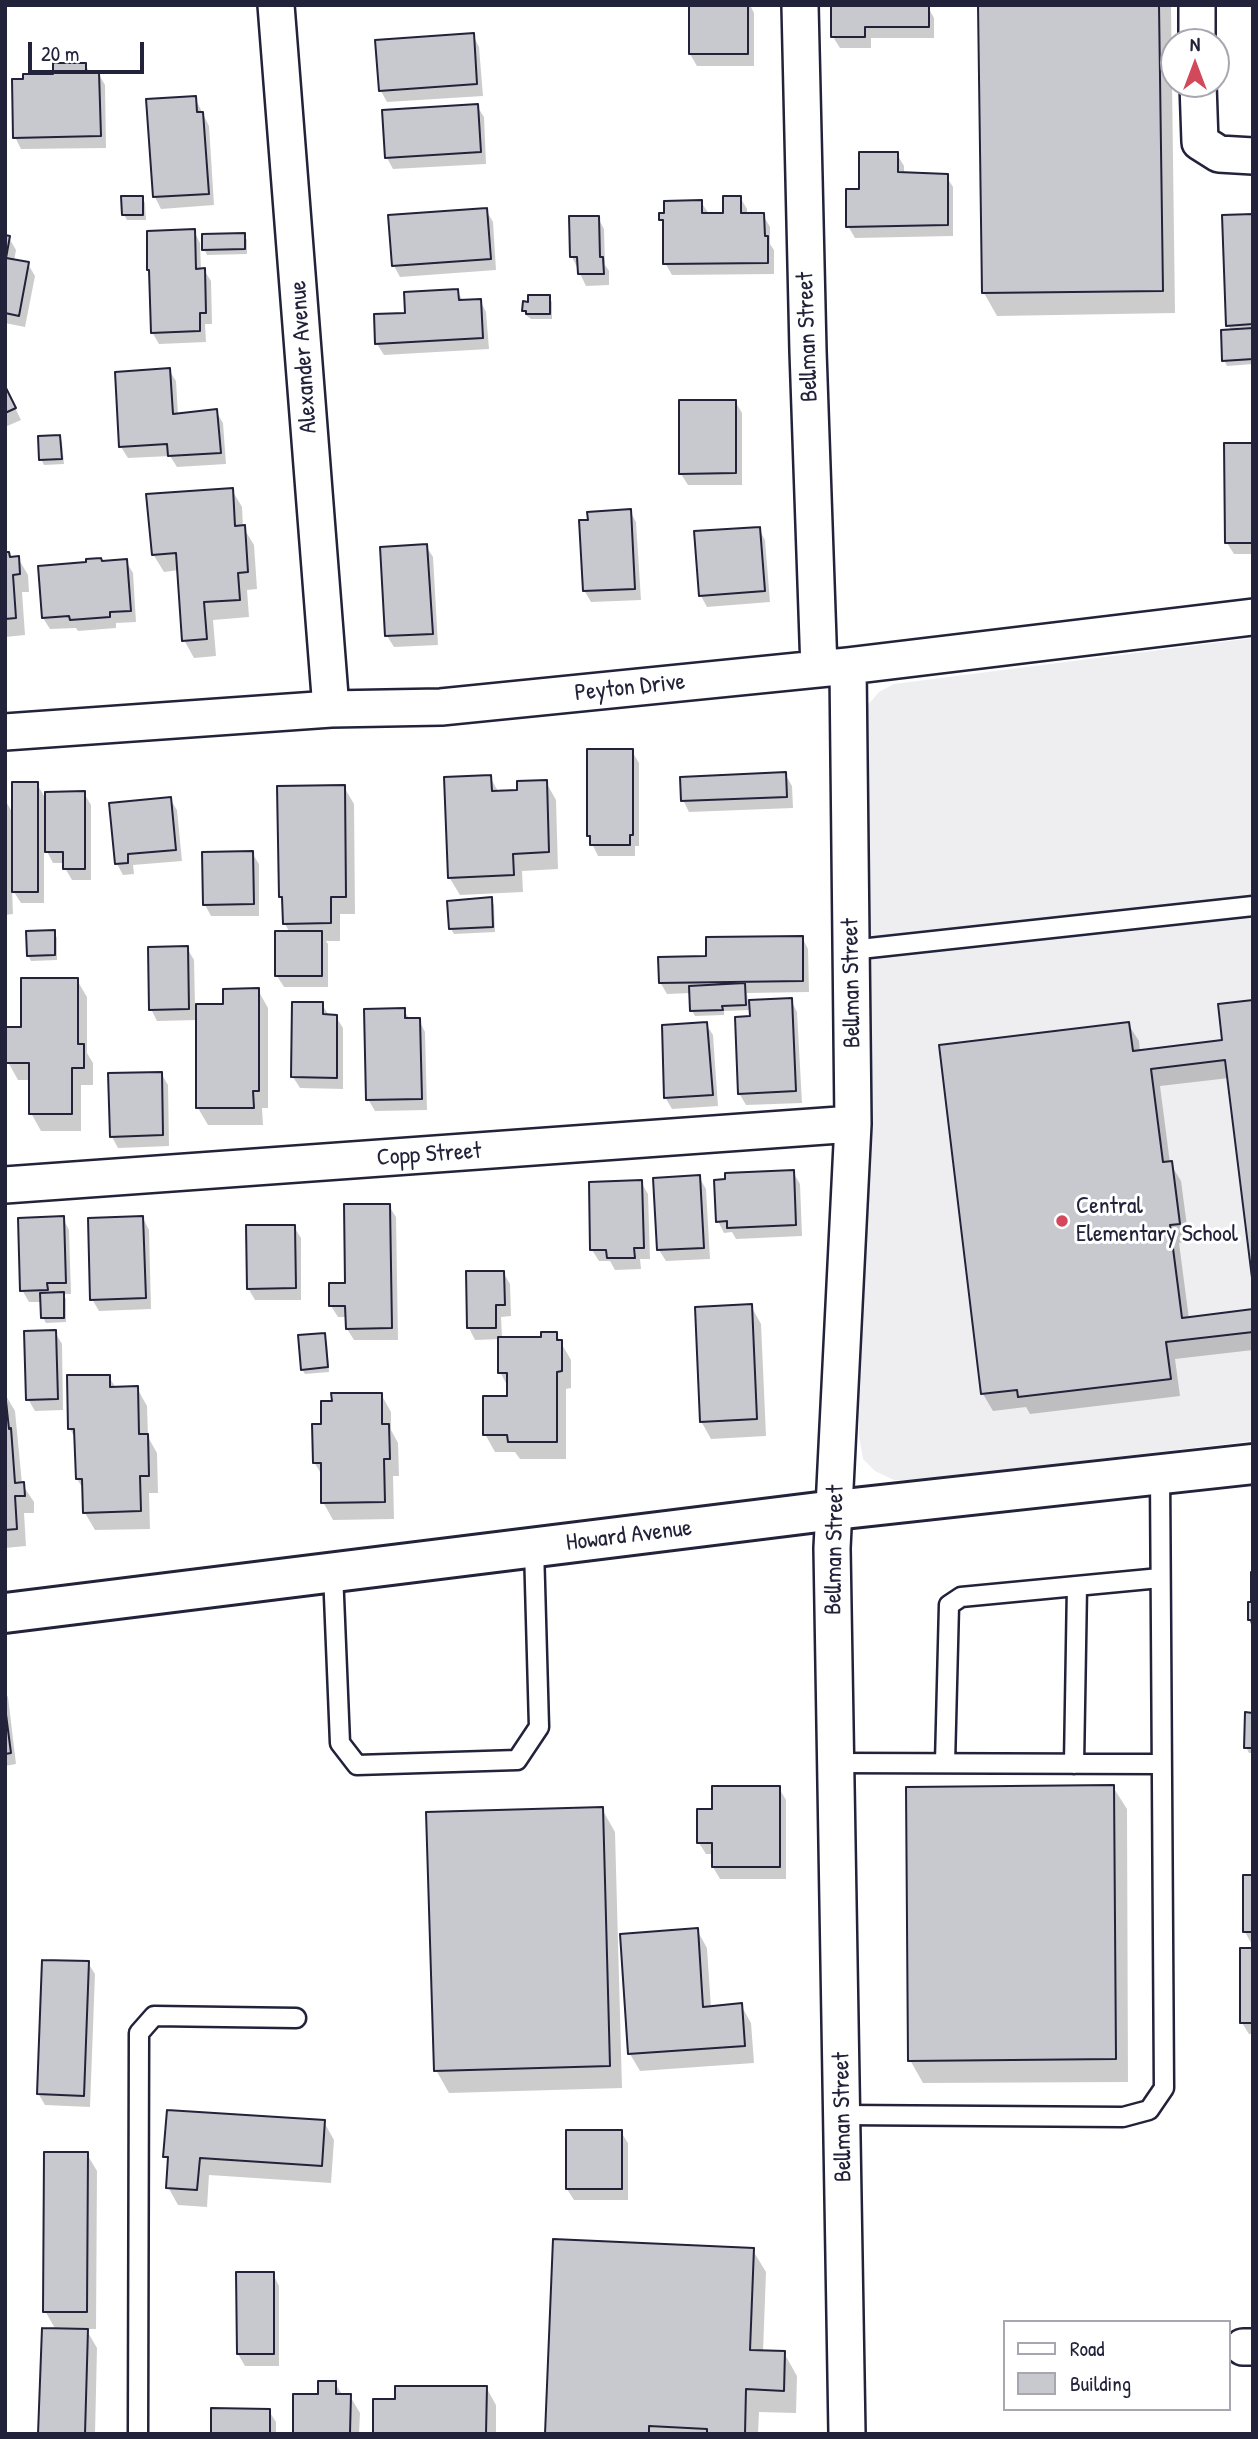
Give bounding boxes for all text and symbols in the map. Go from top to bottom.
scale bar [32,28,147,72]
north arrow [1160,28,1230,98]
text: N [1190,31,1200,57]
text: 20 m [41,39,79,68]
street label: Bellman Street [791,272,825,402]
street label: Alexander Avenue [284,280,324,434]
street label: Peyton Drive [573,668,687,708]
street label: Bellman Street [836,918,868,1048]
street label: Copp Street [376,1137,482,1173]
place label: Central Elementary School [1076,1193,1238,1249]
marker: Central Elementary School [1054,1213,1070,1229]
street label: Bellman Street [819,1485,851,1615]
street label: Howard Avenue [565,1514,693,1558]
street label: Bellman Street [827,2052,859,2182]
legend [1002,2320,1230,2411]
text: Road [1070,2334,1104,2363]
text: Building [1070,2369,1131,2398]

